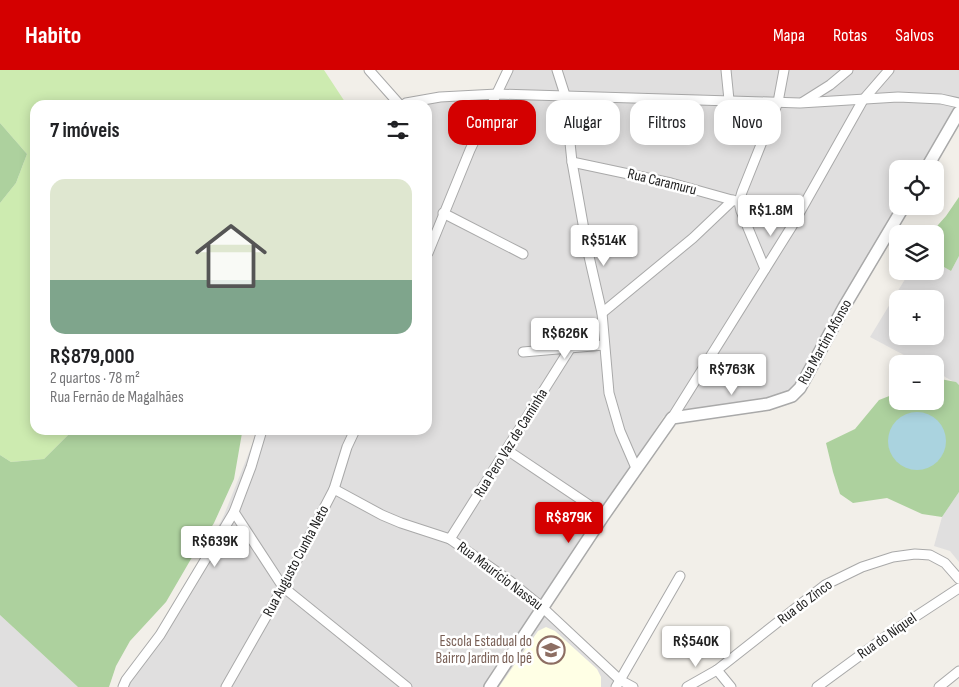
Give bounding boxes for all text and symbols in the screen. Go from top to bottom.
text: Habito [25,21,81,50]
text: Mapa [773,25,805,46]
text: Rotas [833,25,867,46]
text: Salvos [895,25,934,46]
chip: Comprar [448,100,536,145]
chip: Alugar [546,100,620,145]
chip: Filtros [630,100,704,145]
chip: Novo [714,100,781,145]
icon: filters [384,116,412,144]
text: 7 imóveis [50,118,120,143]
map controls [889,160,944,410]
button: locate [889,160,944,215]
street label: Rua Caramuru [626,164,698,200]
pin: R$1.8M [730,194,812,237]
text: R$1.8M [749,201,793,220]
icon: home [186,211,276,301]
pin: R$514K [563,224,645,267]
button: layers [889,225,944,280]
text: R$514K [582,231,626,250]
button: + [889,290,944,345]
street label: Rua Martim Afonso [794,296,856,388]
pin: R$626K [524,318,606,360]
text: R$626K [542,324,588,343]
text: R$879,000 [50,344,134,369]
pin: R$763K [691,354,773,396]
button: − [889,355,944,410]
text: R$763K [709,360,755,379]
text: 2 quartos · 78 m² [50,369,140,388]
street label: Rua Pero Vaz de Caminha [470,385,552,501]
text: Rua Fernão de Magalhães [50,388,184,407]
street label: Rua Augusto Cunha Neto [259,502,333,620]
pin: R$879K [528,502,610,544]
text: R$879K [546,508,592,527]
pin: R$639K [174,526,256,568]
text: R$639K [192,532,238,551]
street label: Rua Maurício Nassau [453,537,547,615]
street label: Rua do Zinco [774,575,836,629]
street label: Rua do Níquel [854,609,920,663]
pin: R$540K [655,626,737,668]
place label: Escola Estadual do Bairro Jardim do Ipê [436,632,532,668]
text: R$540K [673,632,719,651]
school or university icon: Escola Estadual do Bairro Jardim do Ipê [536,635,566,665]

